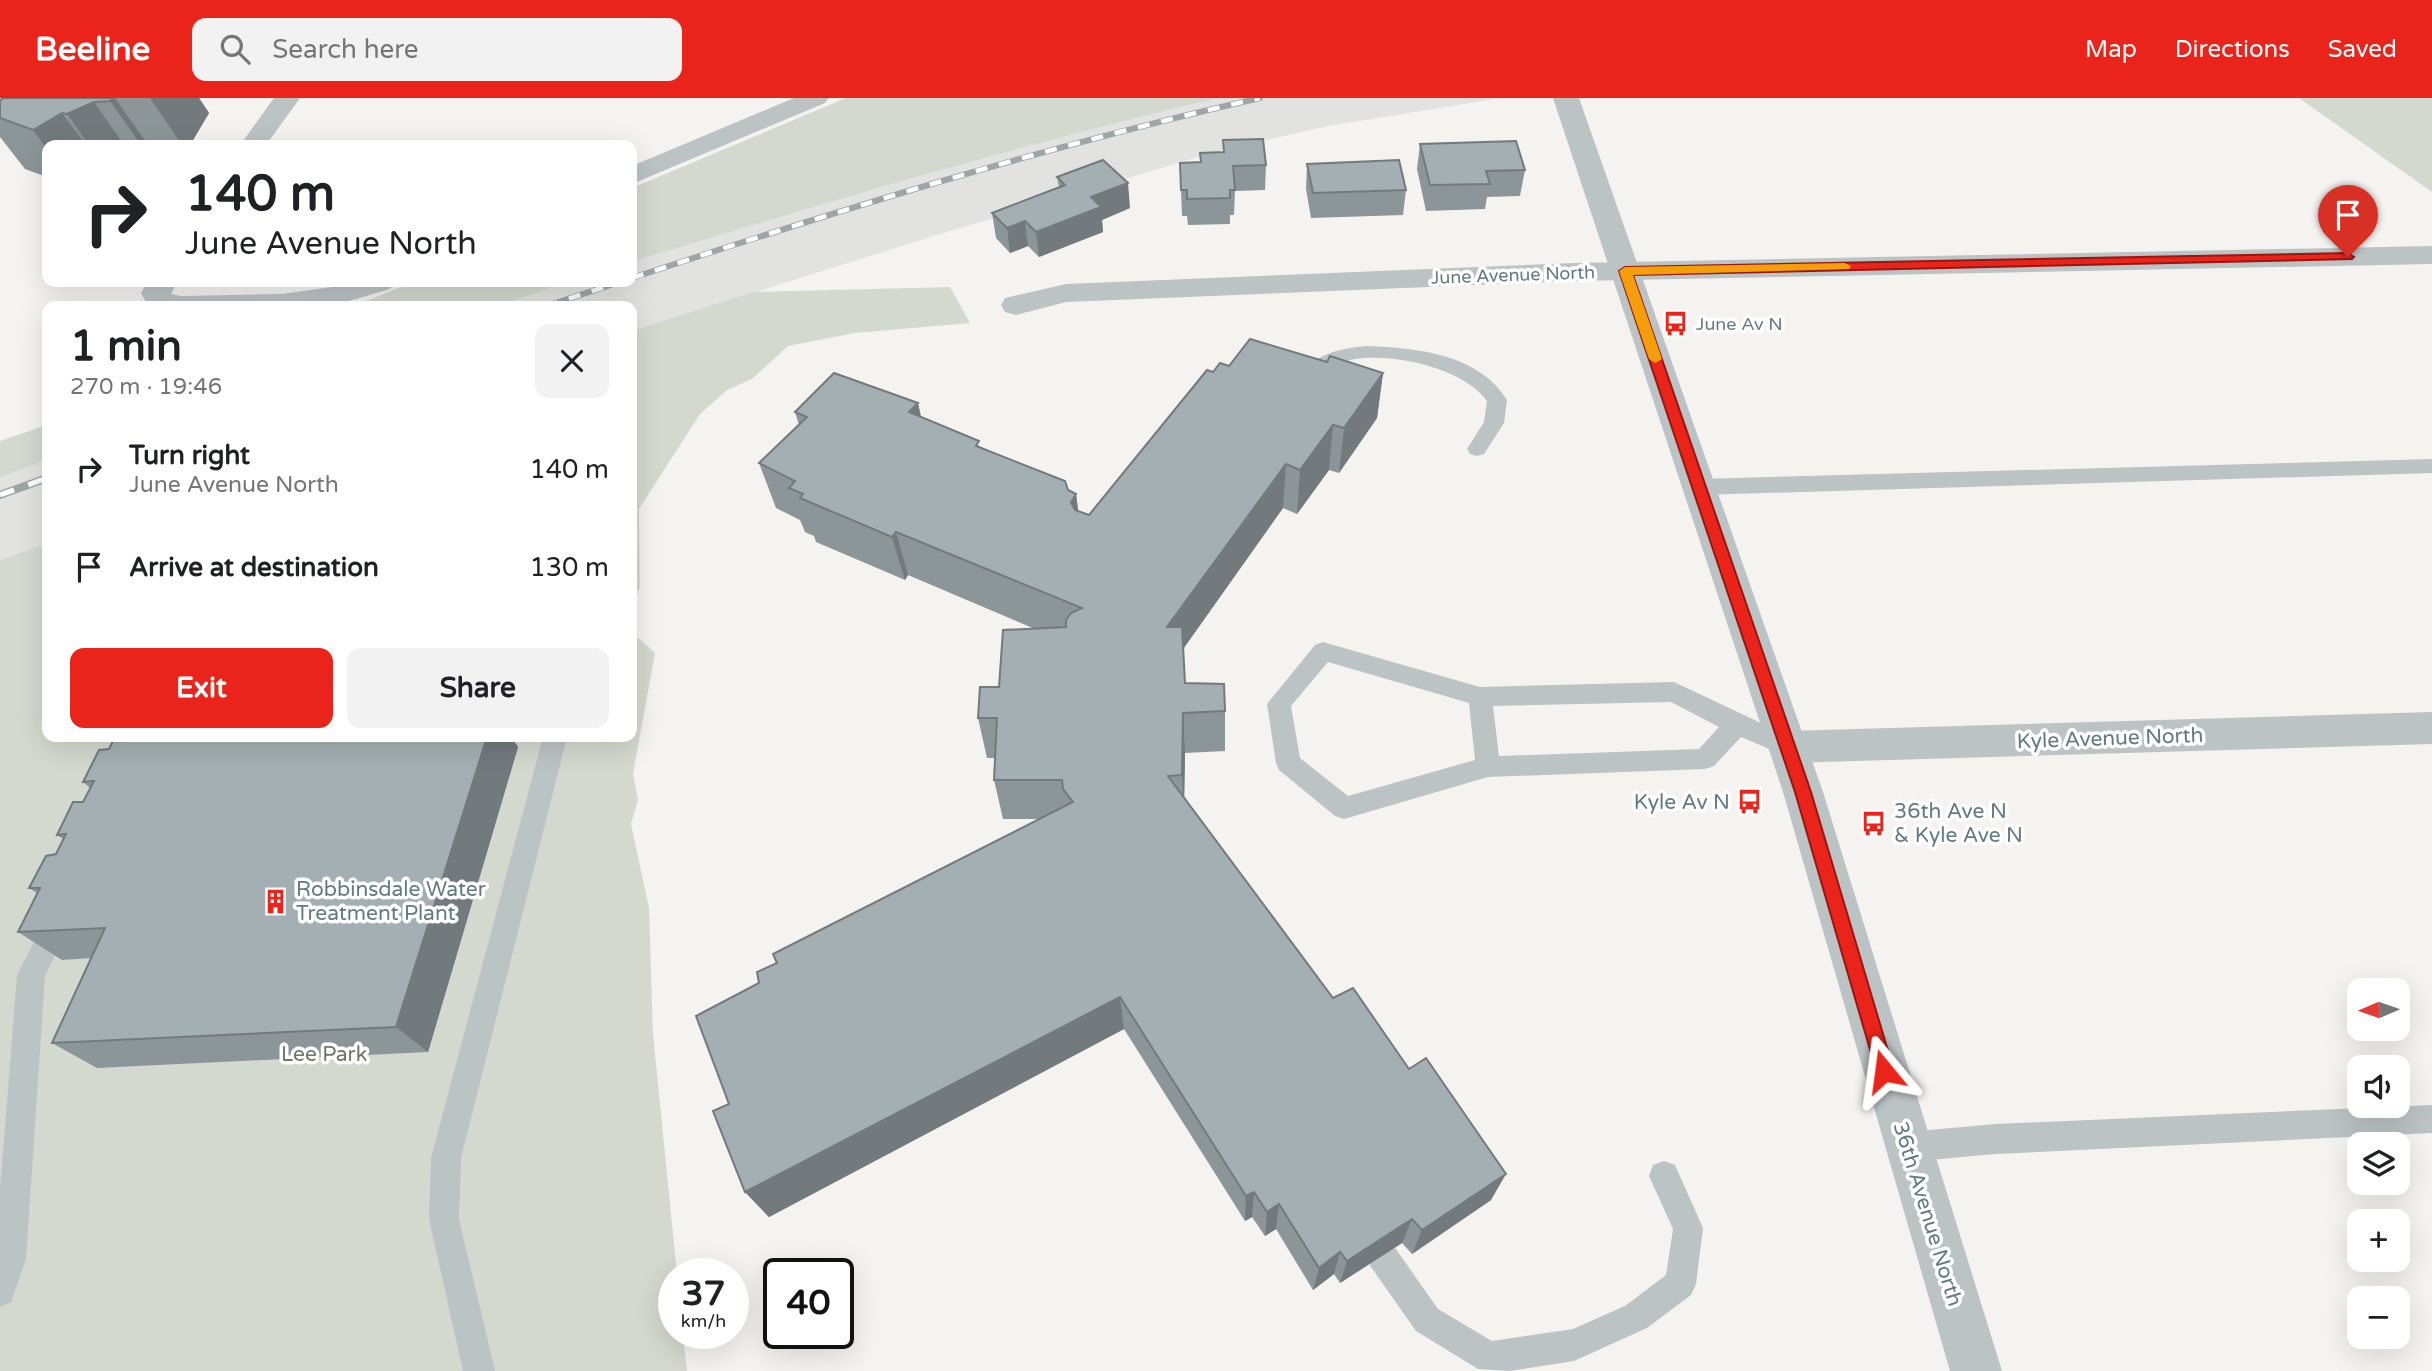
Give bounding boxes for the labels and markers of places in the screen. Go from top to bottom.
pin [2318,185,2378,257]
bus stop icon: June Av N [1662,310,1690,338]
place label: June Av N [1696,313,1783,335]
bus stop icon: Kyle Av N [1736,788,1764,816]
place label: Kyle Av N [1634,790,1730,815]
place label: 36th Ave N & Kyle Ave N [1894,799,2023,848]
bus stop icon: 36th Ave N & Kyle Ave N [1860,809,1888,837]
place label: Robbinsdale Water Treatment Plant [296,877,486,926]
building icon: Robbinsdale Water Treatment Plant [262,887,290,915]

